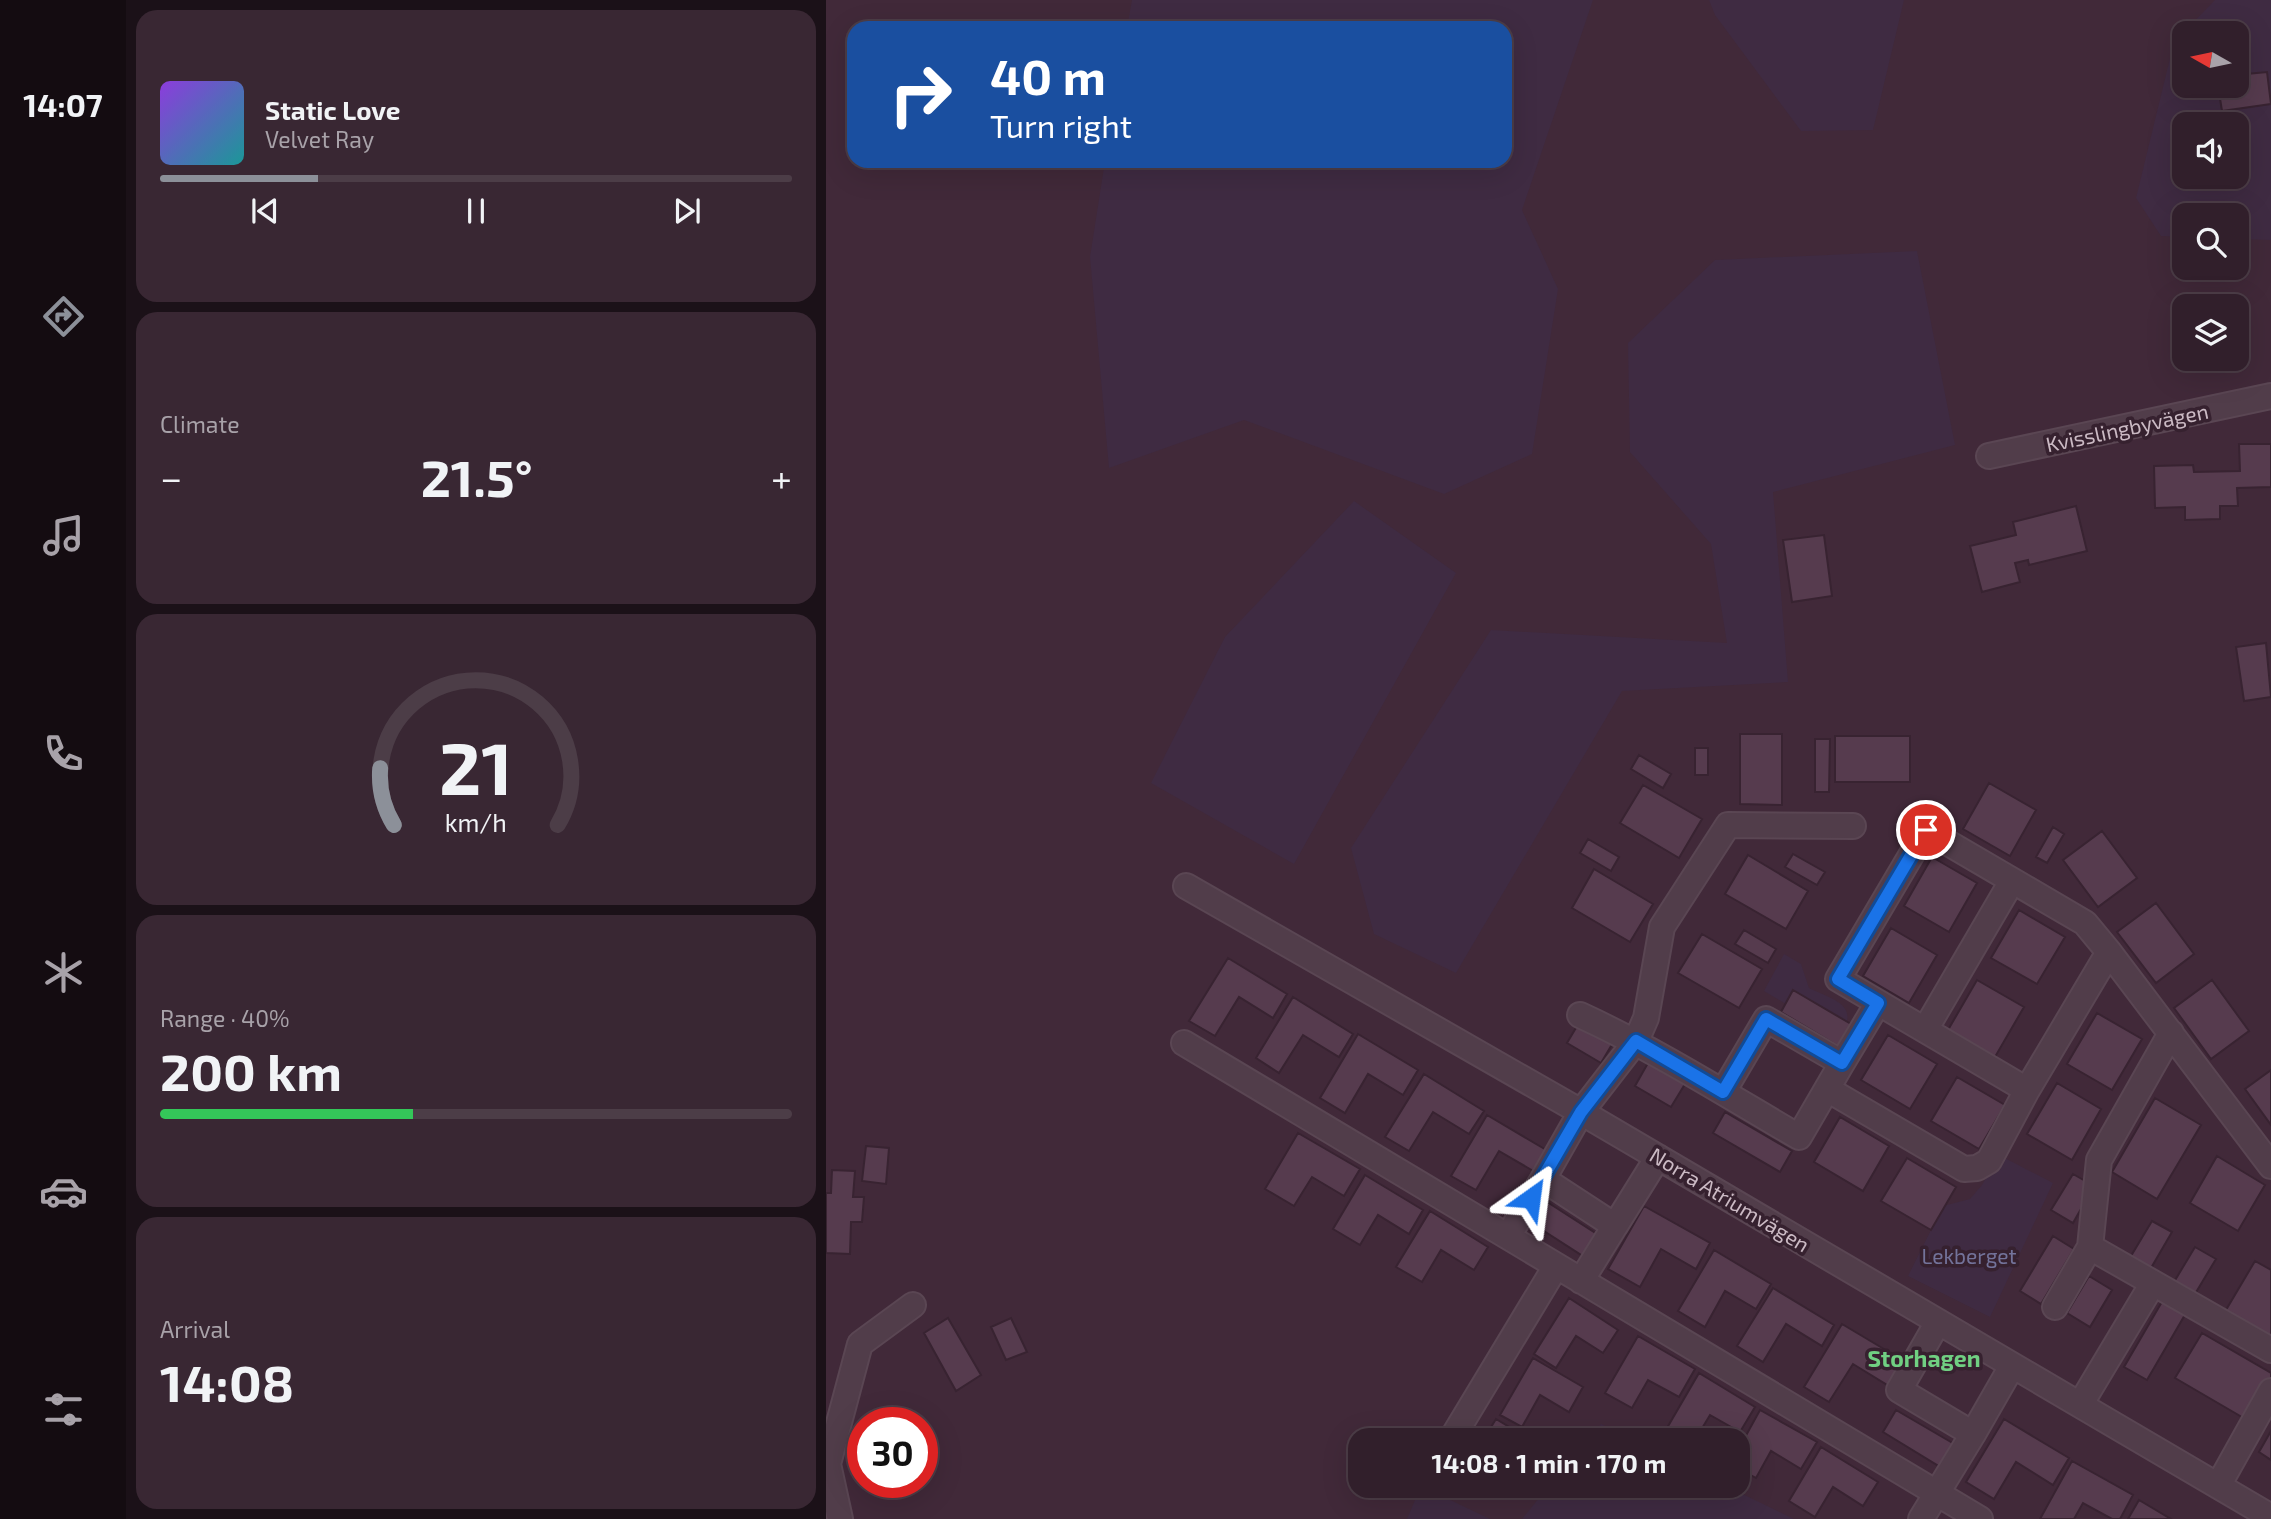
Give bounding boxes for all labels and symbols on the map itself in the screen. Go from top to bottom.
north arrow [2172,21,2249,98]
street label: Kvisslingbyvägen [2043,398,2211,456]
pin [1896,800,1956,860]
street label: Norra Atriumvägen [1646,1141,1814,1257]
position arrow [1494,1161,1568,1235]
park label: Lekberget [1921,1243,2017,1268]
district label: Storhagen [1867,1344,1981,1372]
speed limit sign: 30 [847,1407,938,1498]

